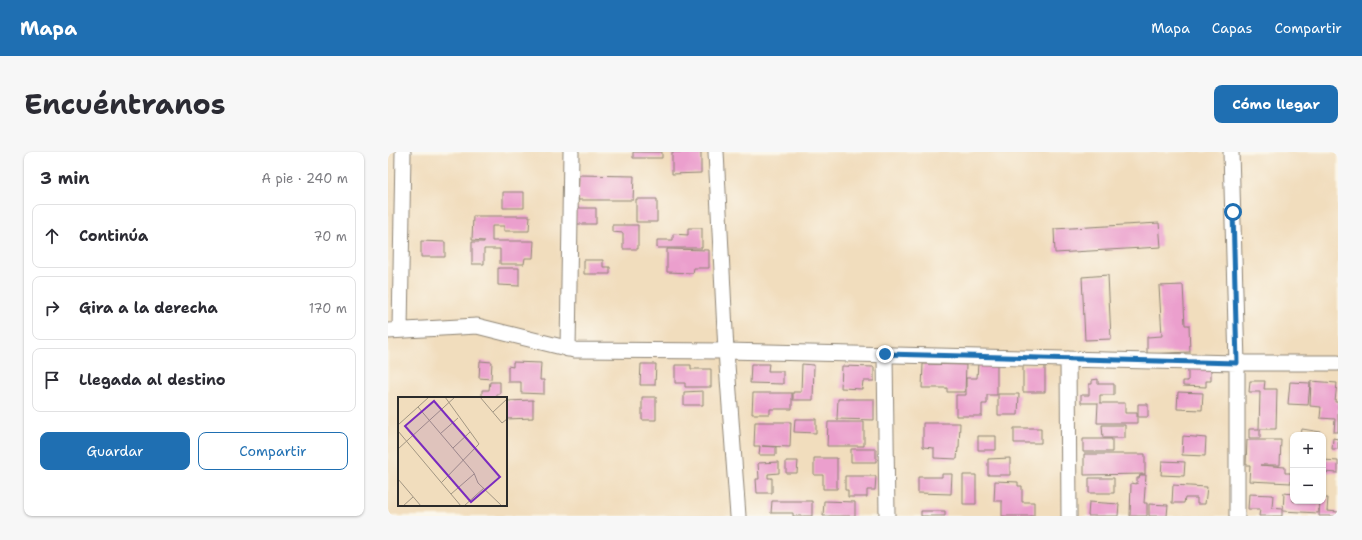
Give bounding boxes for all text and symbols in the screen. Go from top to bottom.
text: Mapa [20,16,77,41]
text: Mapa [1151,19,1190,37]
text: Capas [1212,19,1253,37]
text: Compartir [1275,19,1342,37]
text: Encuéntranos [24,85,226,123]
button: Cómo llegar [1214,85,1338,123]
text: 3 min [40,167,90,189]
text: A pie · 240 m [262,170,348,187]
route start [1224,203,1242,221]
icon: ahead [41,225,63,247]
text: Continúa [79,226,148,246]
text: 70 m [313,228,347,245]
icon: right [41,297,63,319]
text: Gira a la derecha [79,298,218,318]
text: 170 m [309,300,347,317]
route end [876,345,894,363]
icon: arrive [41,369,63,391]
text: Llegada al destino [79,370,226,390]
inset map [398,397,507,506]
button: Guardar [40,432,190,470]
button: Compartir [198,432,348,470]
map controls [1290,432,1326,504]
button: + [1290,432,1326,468]
button: − [1290,468,1326,504]

